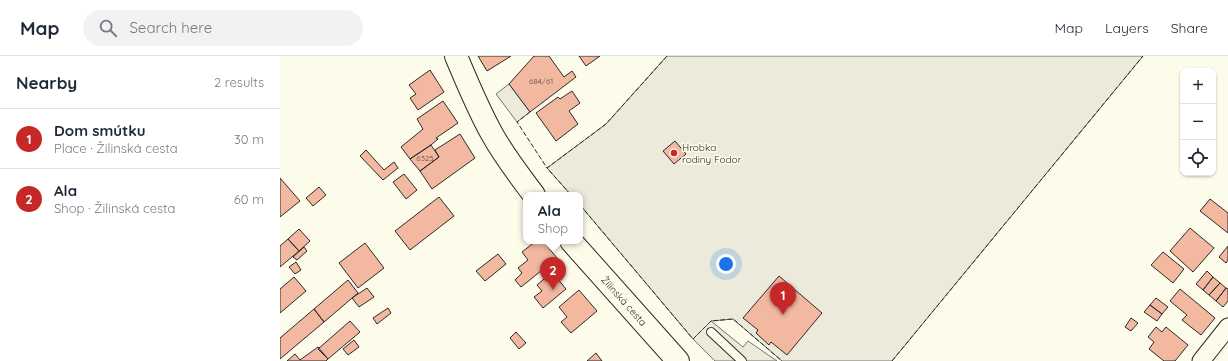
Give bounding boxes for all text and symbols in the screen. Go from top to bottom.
search box [83,10,363,46]
text: Map [20,16,59,40]
icon: search [97,17,119,39]
text: Search here [129,18,212,37]
text: Map [1054,19,1083,37]
text: Layers [1105,19,1149,37]
text: Share [1171,19,1208,37]
map controls [1180,68,1216,176]
button: + [1180,68,1216,104]
text: Nearby [16,72,77,93]
text: 2 results [214,74,264,90]
house number: 684/61 [529,76,553,86]
button: − [1180,104,1216,140]
text: Dom smútku [54,121,146,140]
text: 1 [26,131,32,147]
text: 30 m [234,131,264,147]
text: Place · Žilinská cesta [54,140,178,156]
button: locate [1180,140,1216,176]
place label: Hrobka rodiny Fodor [682,141,742,166]
marker: Hrobka rodiny Fodor [669,148,679,158]
house number: 6325 [416,153,434,163]
text: Ala [54,181,77,200]
text: 2 [25,191,33,207]
text: 60 m [234,191,264,207]
popup [523,192,583,244]
text: Shop · Žilinská cesta [54,200,175,216]
text: Ala [538,201,561,220]
text: Shop [538,220,568,236]
your location [716,254,736,274]
pin: 2 [540,257,566,290]
street label: Žilinská cesta [599,273,650,328]
pin: 1 [770,282,796,315]

